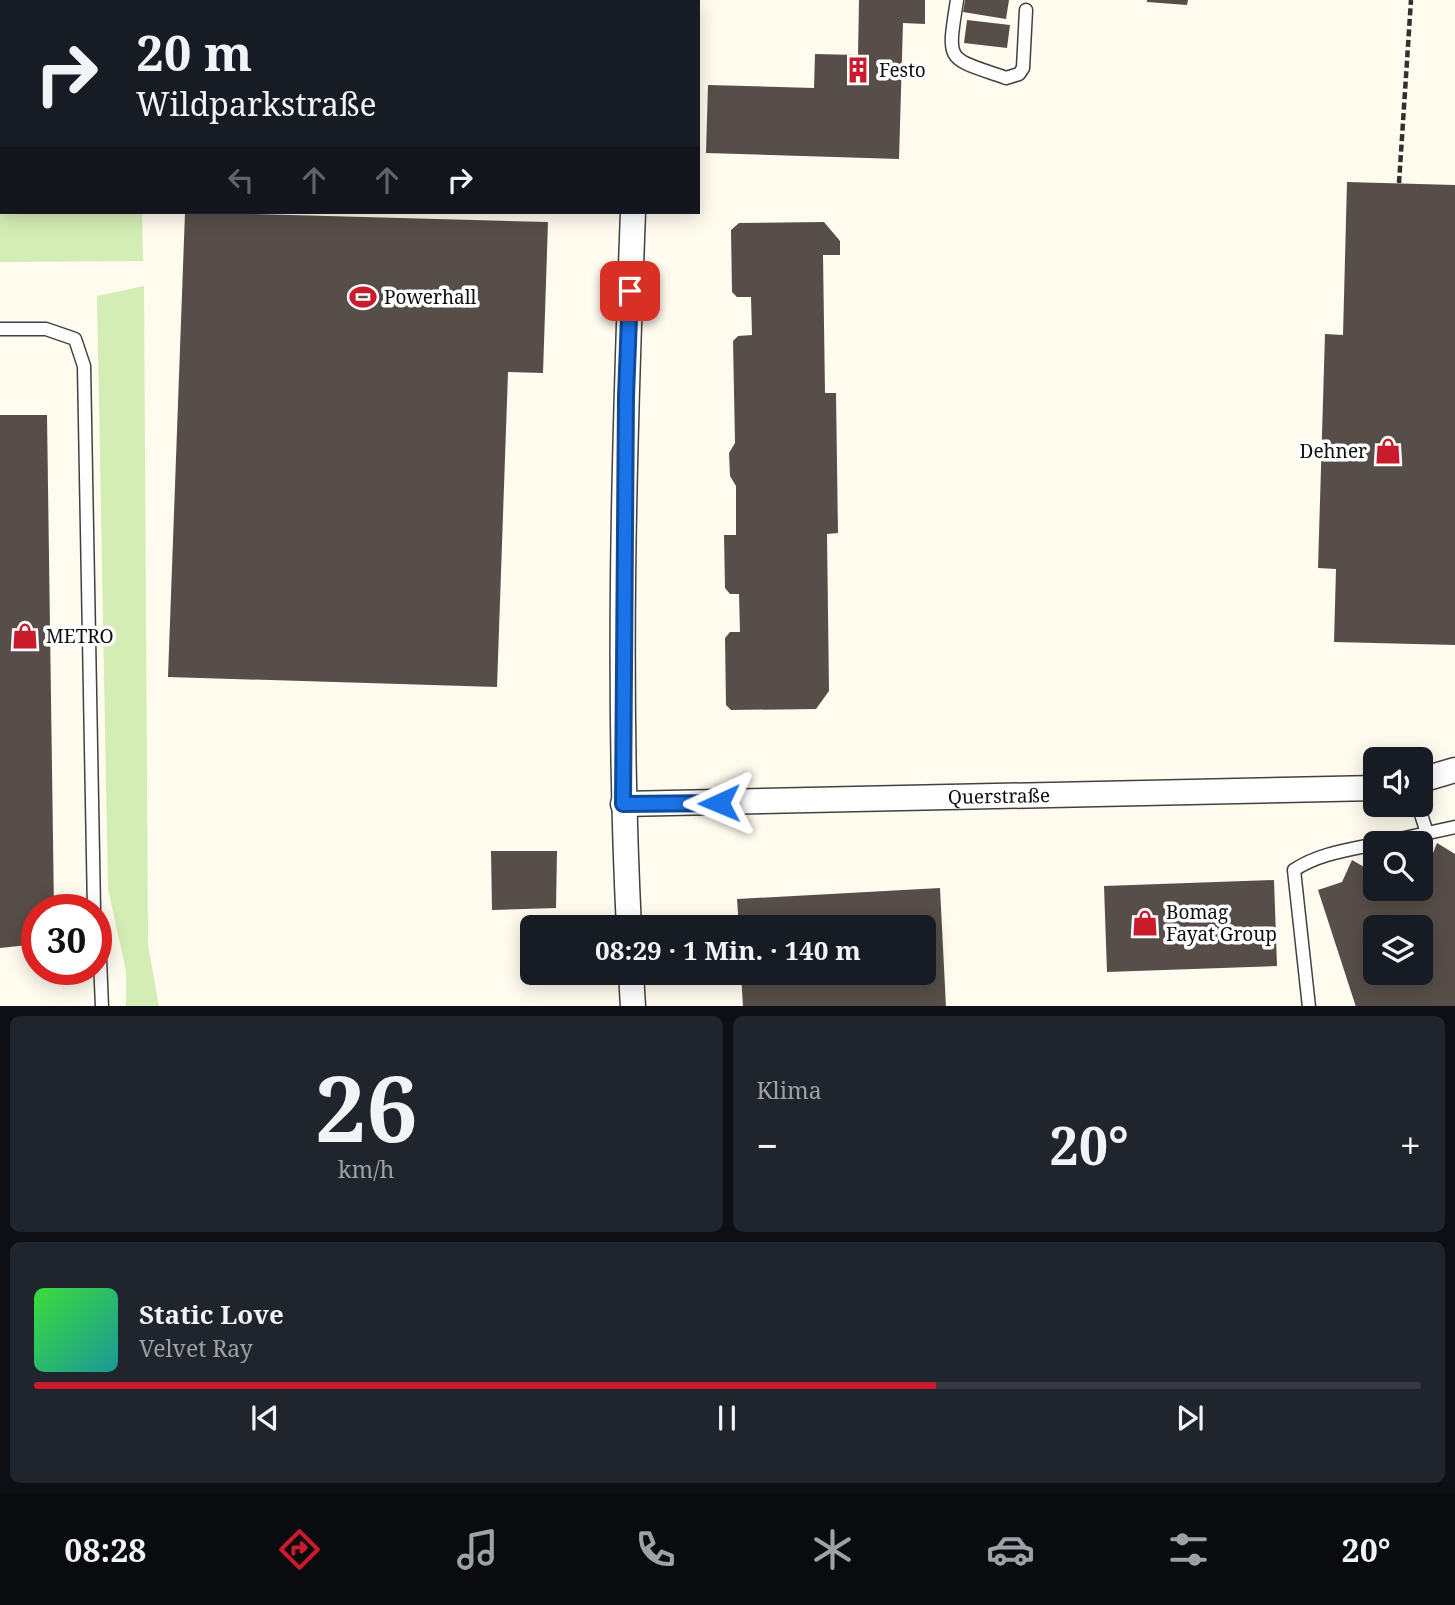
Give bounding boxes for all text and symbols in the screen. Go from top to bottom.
text: 20 m [136,19,252,85]
icon: right [21,28,112,119]
building icon: Festo [843,55,873,85]
place label: Festo [879,57,926,83]
text: Wildparkstraße [136,82,377,125]
icon: left [222,161,260,199]
icon: ahead [295,161,333,199]
icon: ahead [368,161,406,199]
icon: right [441,161,479,199]
pin [600,261,660,321]
icon: arrive [611,272,649,310]
sports icon: Powerhall [348,282,378,312]
place label: Powerhall [384,284,477,310]
shop icon: Dehner [1373,436,1403,466]
place label: Dehner [1300,438,1367,464]
shop icon: METRO [10,621,40,651]
place label: METRO [46,623,114,649]
map controls [1363,747,1433,985]
button: sound [1363,747,1433,817]
position arrow [682,766,756,840]
street label: Querstraße [947,782,1050,810]
button: search [1363,831,1433,901]
speed limit sign: 30 [21,894,112,985]
place label: Bomag Fayat Group [1166,899,1277,947]
shop icon: Bomag Fayat Group [1130,908,1160,938]
button: layers [1363,915,1433,985]
text: 08:29 · 1 Min. · 140 m [595,932,861,968]
text: 26 [315,1045,418,1169]
text: Klima [757,1074,822,1106]
text: 20° [1049,1109,1129,1180]
text: − [757,1119,779,1171]
text: + [1400,1119,1421,1171]
text: km/h [338,1153,394,1185]
text: Static Love [139,1296,284,1332]
text: Velvet Ray [139,1332,253,1364]
icon: previous [246,1399,284,1437]
icon: pause [708,1399,746,1437]
icon: next [1171,1399,1209,1437]
icon: directions [275,1525,324,1574]
icon: music [453,1525,502,1574]
icon: phone [631,1525,680,1574]
icon: climate [808,1525,857,1574]
icon: car [986,1525,1035,1574]
icon: filters [1164,1525,1213,1574]
text: 08:28 [64,1528,146,1571]
text: 20° [1342,1528,1391,1571]

